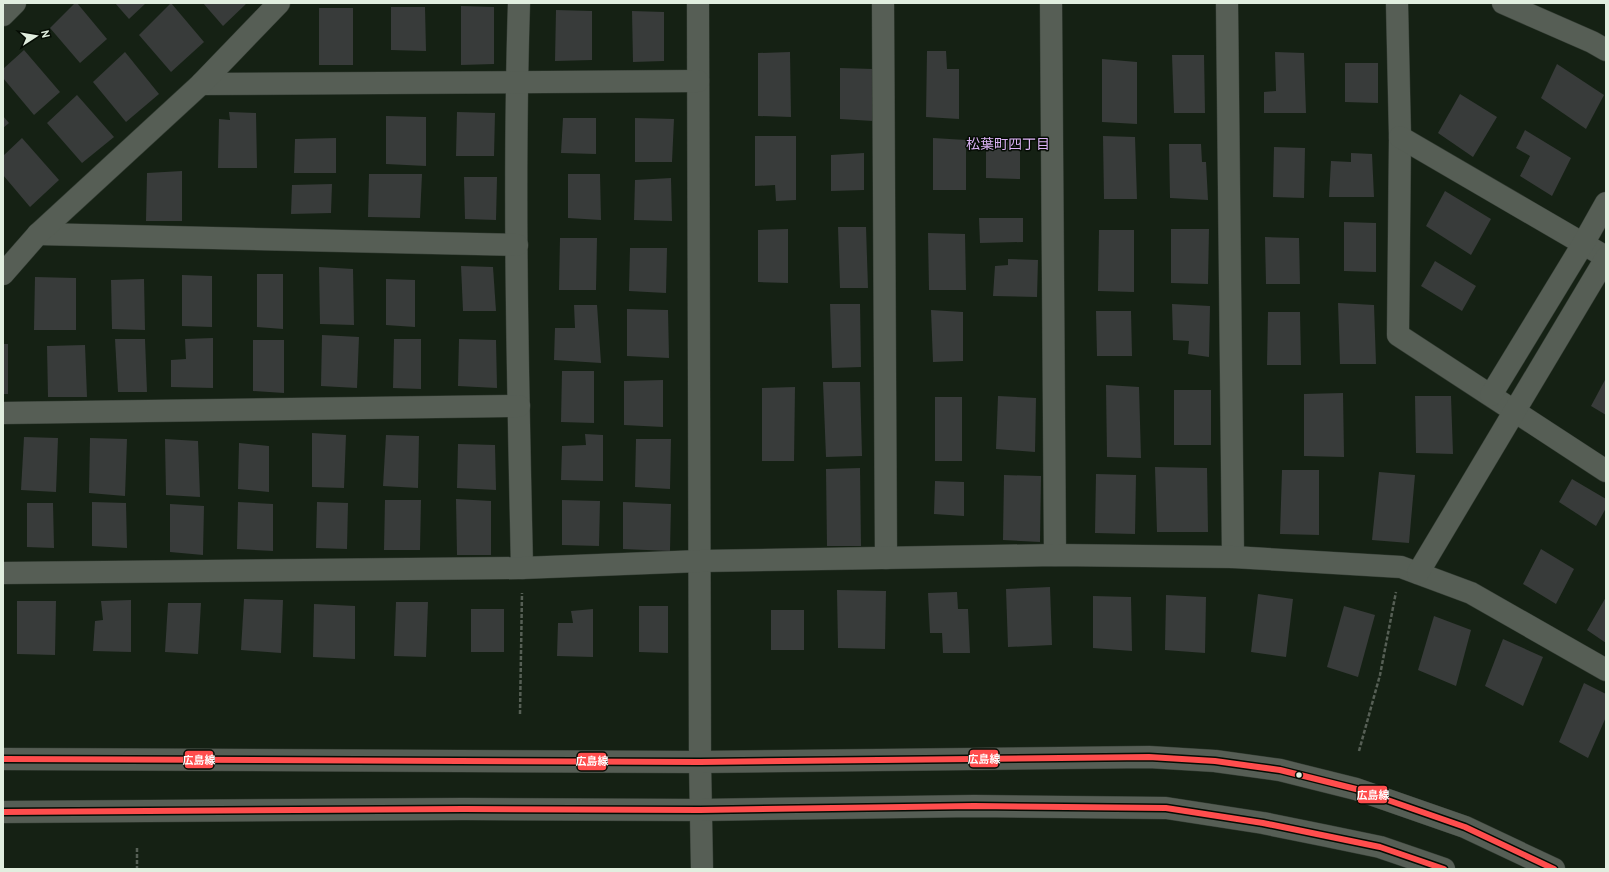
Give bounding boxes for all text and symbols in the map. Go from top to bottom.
north arrow [16,16,56,56]
text: N [38,29,53,39]
district label: 松葉町四丁目 [966,135,1050,153]
line badge: 広島線 [969,749,999,768]
line badge: 広島線 [184,750,214,769]
line badge: 広島線 [577,752,607,771]
text: 広島線 [968,752,1001,766]
text: 広島線 [183,753,216,767]
text: 広島線 [576,754,609,768]
unlabelled marker [1294,770,1304,780]
line badge: 広島線 [1357,785,1388,804]
text: 広島線 [1357,788,1390,802]

